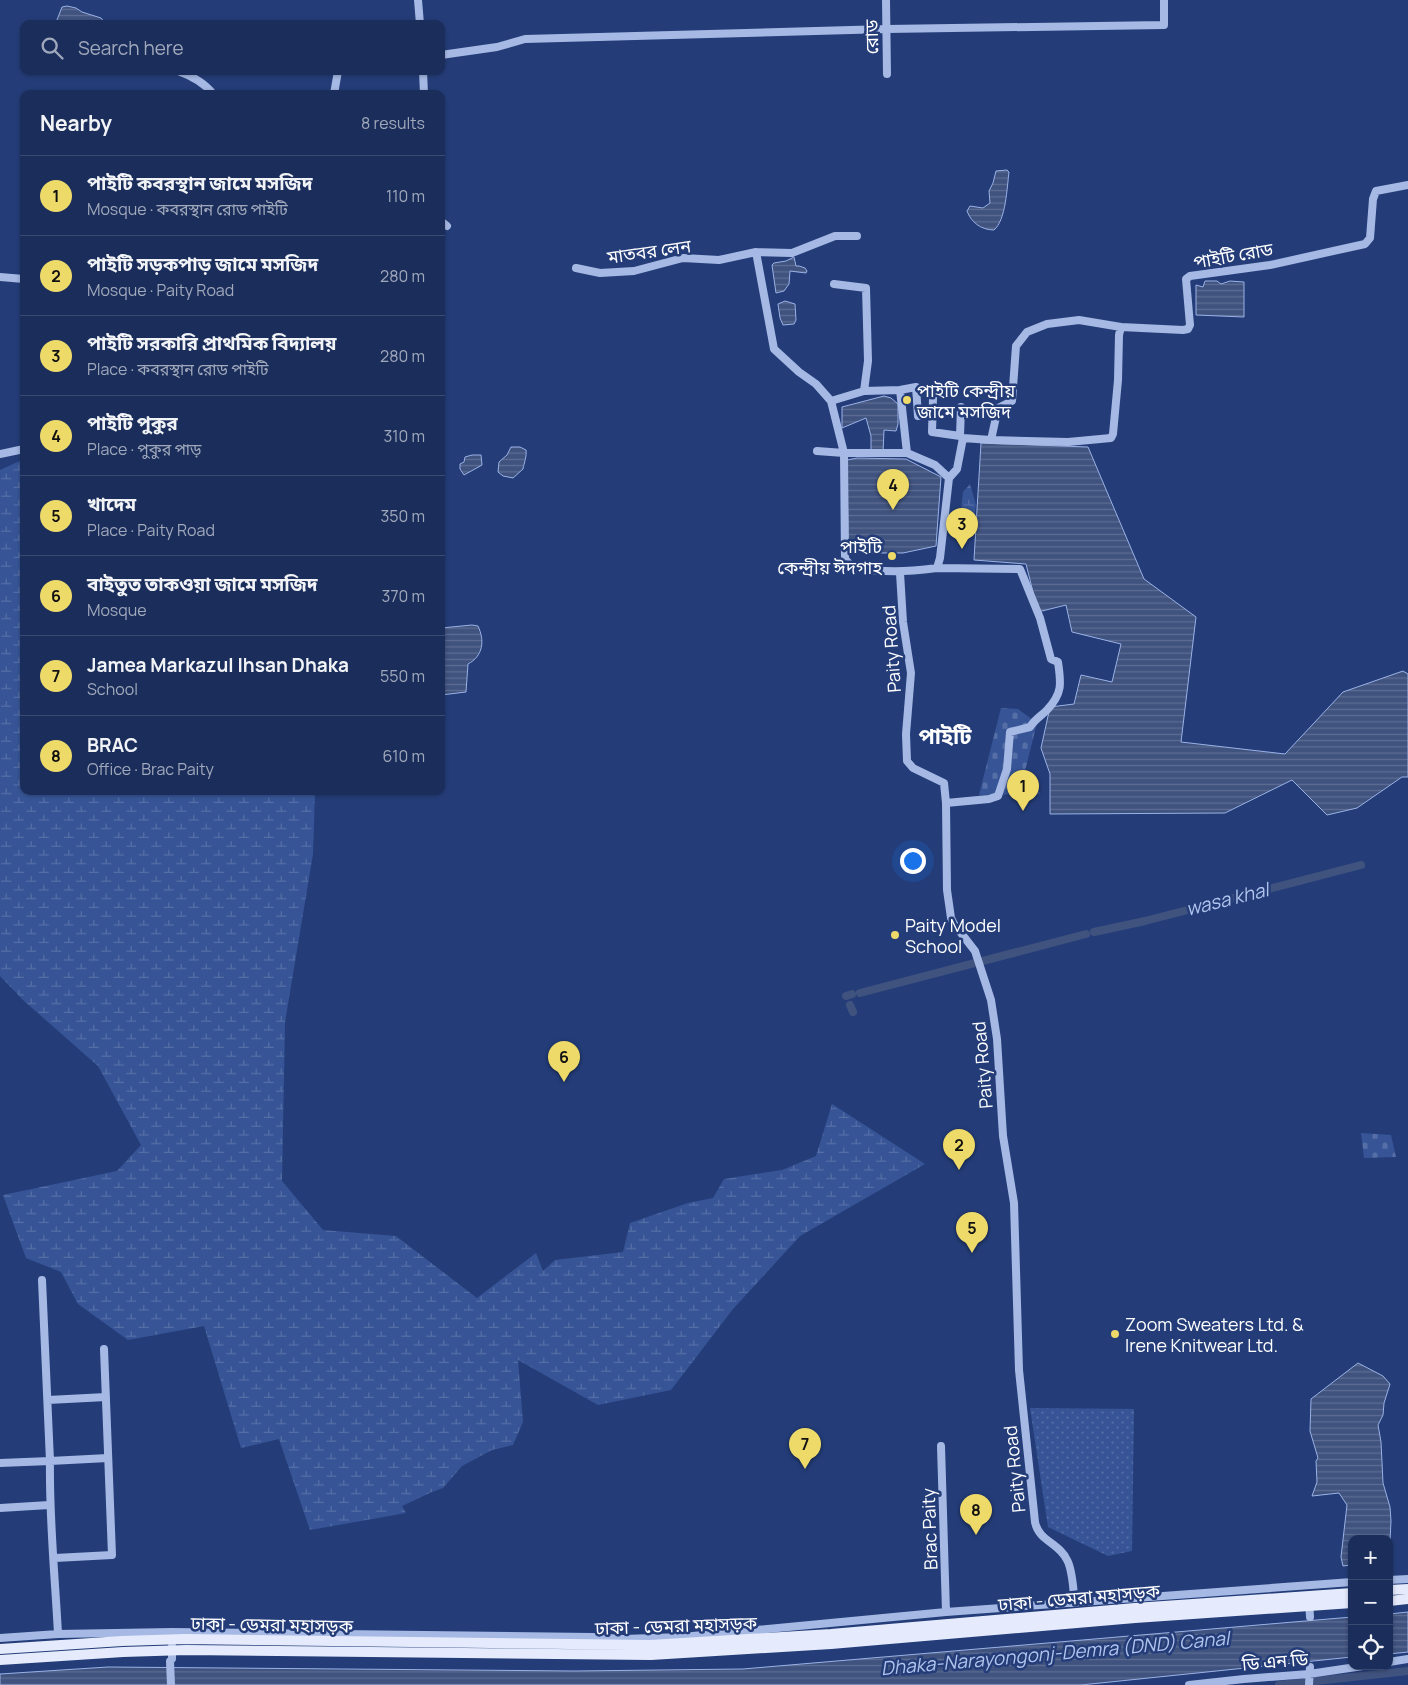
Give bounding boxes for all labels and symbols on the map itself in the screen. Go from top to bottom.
street label: রোড [859,19,883,55]
street label: মাতবর লেন [605,233,693,269]
street label: পাইটি রোড [1191,236,1275,274]
place label: পাইটি কেন্দ্রীয় জামে মসজিদ [916,378,1016,423]
marker: পাইটি কেন্দ্রীয় জামে মসজিদ [901,394,913,406]
pin: 4 [877,469,909,510]
pin: 3 [946,508,978,549]
place label: পাইটি কেন্দ্রীয় ঈদগাহ [777,534,883,579]
marker: পাইটি কেন্দ্রীয় ঈদগাহ [886,550,898,562]
street label: Paity Road [876,605,906,693]
district label: পাইটি [918,721,972,751]
pin: 1 [1007,770,1039,811]
your location [900,848,926,874]
water label: wasa khal [1183,876,1274,922]
place label: Paity Model School [905,913,1001,958]
marker: Paity Model School [889,929,901,941]
street label: Paity Road [966,1020,998,1110]
pin: 6 [548,1041,580,1082]
pin: 2 [943,1129,975,1170]
pin: 5 [956,1212,988,1253]
place label: Zoom Sweaters Ltd. & Irene Knitwear Ltd. [1125,1312,1304,1357]
marker: Zoom Sweaters Ltd. & Irene Knitwear Ltd. [1109,1328,1121,1340]
street label: Paity Road [997,1424,1031,1514]
pin: 7 [789,1428,821,1469]
street label: Brac Paity [916,1487,942,1570]
pin: 8 [960,1494,992,1535]
street label: ঢাকা - ডেমরা মহাসড়ক [996,1578,1161,1616]
street label: ঢাকা - ডেমরা মহাসড়ক [594,1610,758,1640]
street label: ঢাকা - ডেমরা মহাসড়ক [190,1611,354,1637]
water label: Dhaka-Narayongonj-Demra (DND) Canal [880,1625,1233,1681]
street label: ডি এন ডি [1240,1646,1309,1676]

